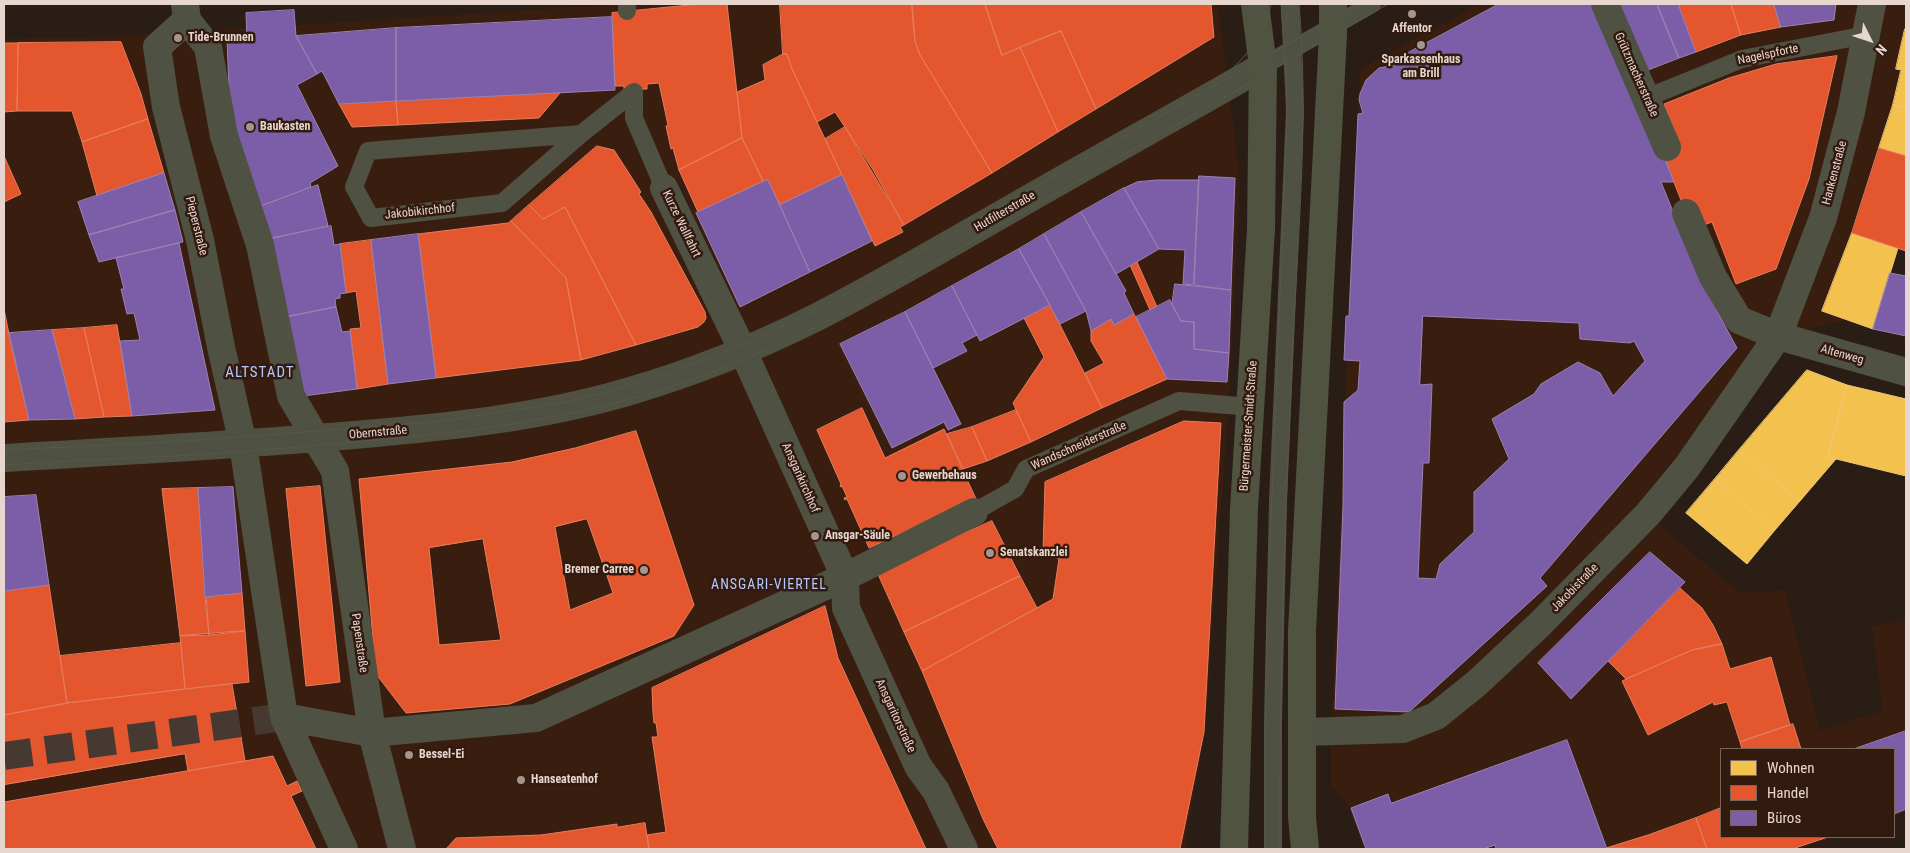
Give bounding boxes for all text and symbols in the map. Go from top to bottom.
marker: Affentor [1406,8,1418,20]
north arrow [1845,15,1895,65]
place label: Affentor [1392,22,1432,36]
place label: Tide-Brunnen [188,31,254,45]
street label: Grützmacherstraße [1611,31,1661,119]
marker: Tide-Brunnen [172,32,184,44]
marker: Sparkassenhaus am Brill [1415,39,1427,51]
text: N [1872,41,1890,58]
street label: Nagelspforte [1736,42,1800,68]
place label: Sparkassenhaus am Brill [1382,53,1460,81]
place label: Baukasten [260,120,310,134]
marker: Baukasten [244,121,256,133]
street label: Hankenstraße [1820,139,1850,207]
street label: Kurze Wallfahrt [659,188,703,260]
street label: Hutfilterstraße [972,189,1038,235]
street label: Pieperstraße [182,195,210,257]
street label: Jakobikirchhof [384,201,456,223]
street label: Altenweg [1819,342,1865,368]
street label: Bürgermeister-Smidt-Straße [1237,360,1261,492]
district label: ALTSTADT [224,364,296,382]
street label: Wandschneiderstraße [1029,419,1129,473]
street label: Obernstraße [348,423,408,443]
street label: Ansgarikirchhof [778,441,822,515]
place label: Gewerbehaus [912,469,977,483]
marker: Gewerbehaus [896,470,908,482]
place label: Ansgar-Säule [825,529,890,543]
marker: Ansgar-Säule [809,530,821,542]
place label: Senatskanzlei [1000,546,1067,560]
marker: Senatskanzlei [984,547,996,559]
street label: Jakobistraße [1548,561,1602,615]
place label: Bremer Carree [564,563,634,577]
marker: Bremer Carree [638,564,650,576]
district label: ANSGARI-VIERTEL [709,577,829,593]
street label: Papenstraße [348,612,370,674]
street label: Ansgaritorstraße [872,677,918,755]
place label: Bessel-Ei [419,748,464,762]
legend [1720,748,1895,838]
marker: Bessel-Ei [403,749,415,761]
text: Wohnen [1767,759,1815,777]
place label: Hanseatenhof [531,773,598,787]
marker: Hanseatenhof [515,774,527,786]
text: Handel [1767,784,1809,802]
text: Büros [1767,809,1801,827]

